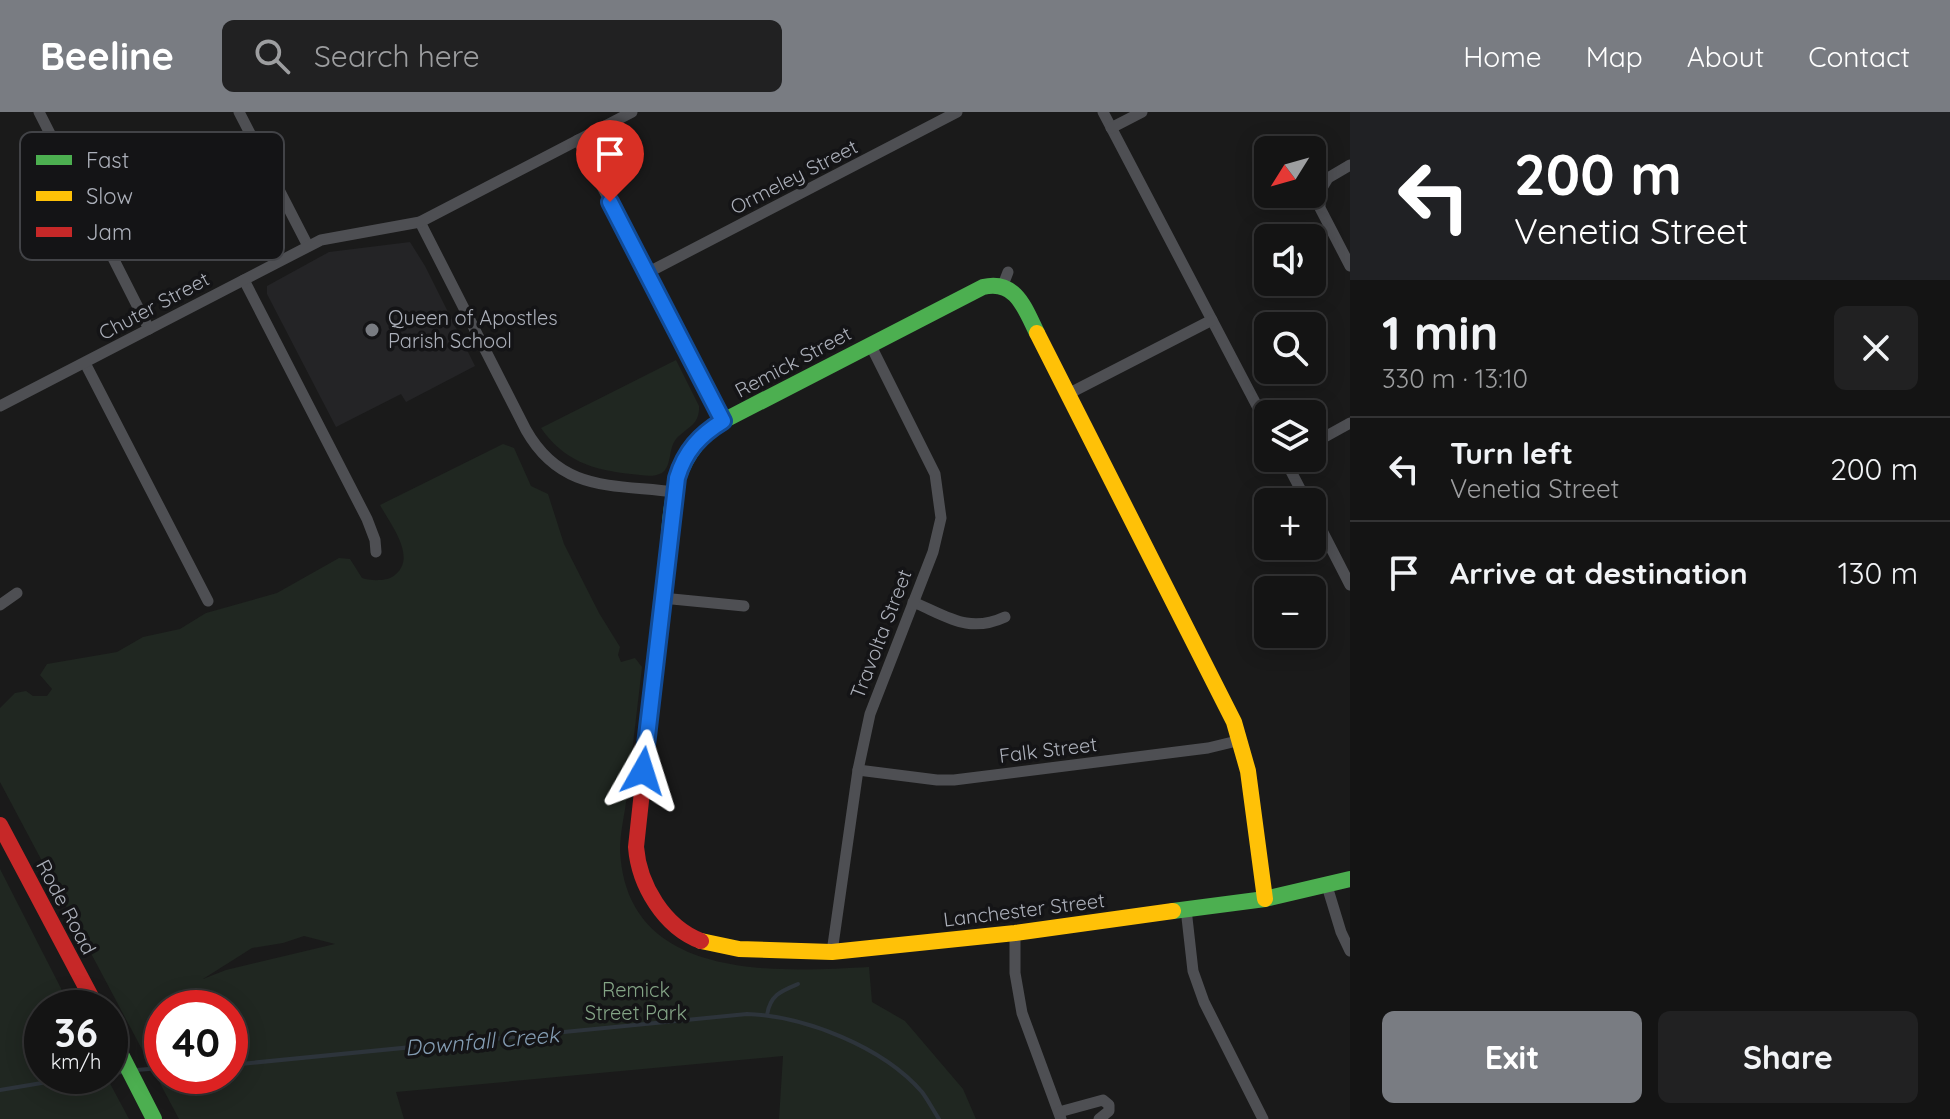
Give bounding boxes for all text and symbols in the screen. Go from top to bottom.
search box [222,20,782,92]
text: Beeline [40,32,174,80]
icon: search [250,34,294,78]
text: Search here [314,37,480,75]
text: Home [1463,39,1542,74]
text: Map [1586,39,1643,74]
text: About [1687,39,1764,74]
text: Contact [1808,39,1910,74]
pin [576,120,644,202]
legend [20,132,284,260]
icon: arrive [588,132,632,176]
street label: Ormeley Street [726,134,862,219]
north arrow [1254,136,1326,208]
map controls [1254,136,1326,648]
text: 200 m [1514,139,1682,209]
icon: left [1382,144,1486,248]
text: Fast [86,146,129,174]
text: Slow [86,182,133,210]
text: Venetia Street [1514,208,1749,253]
text: Jam [86,218,132,246]
button: sound [1254,224,1326,296]
street label: Chuter Street [94,266,214,345]
text: 1 min [1382,302,1498,362]
place label: Queen of Apostles Parish School [388,305,558,353]
button: close [1834,306,1918,390]
button: search [1254,312,1326,384]
street label: Remick Street [730,320,855,403]
marker: Queen of Apostles Parish School [363,321,381,339]
text: 330 m · 13:10 [1382,362,1528,395]
button: layers [1254,400,1326,472]
text: Turn left [1450,434,1573,472]
icon: left [1382,447,1426,491]
text: 200 m [1830,450,1918,488]
text: Venetia Street [1450,472,1619,505]
button: + [1254,488,1326,560]
icon: arrive [1382,551,1426,595]
text: Arrive at destination [1450,554,1748,592]
text: 130 m [1838,554,1918,592]
street label: Travolta Street [844,565,917,702]
button: − [1254,576,1326,648]
position arrow [601,729,685,813]
street label: Falk Street [998,731,1099,768]
street label: Rode Road [31,855,102,958]
street label: Lanchester Street [942,887,1106,932]
park label: Remick Street Park [585,977,687,1025]
speed limit sign: 40 [144,990,248,1094]
text: 36 [54,1007,98,1057]
button: Exit [1382,1011,1642,1103]
button: Share [1658,1011,1918,1103]
water label: Downfall Creek [404,1020,563,1062]
text: km/h [51,1049,101,1074]

